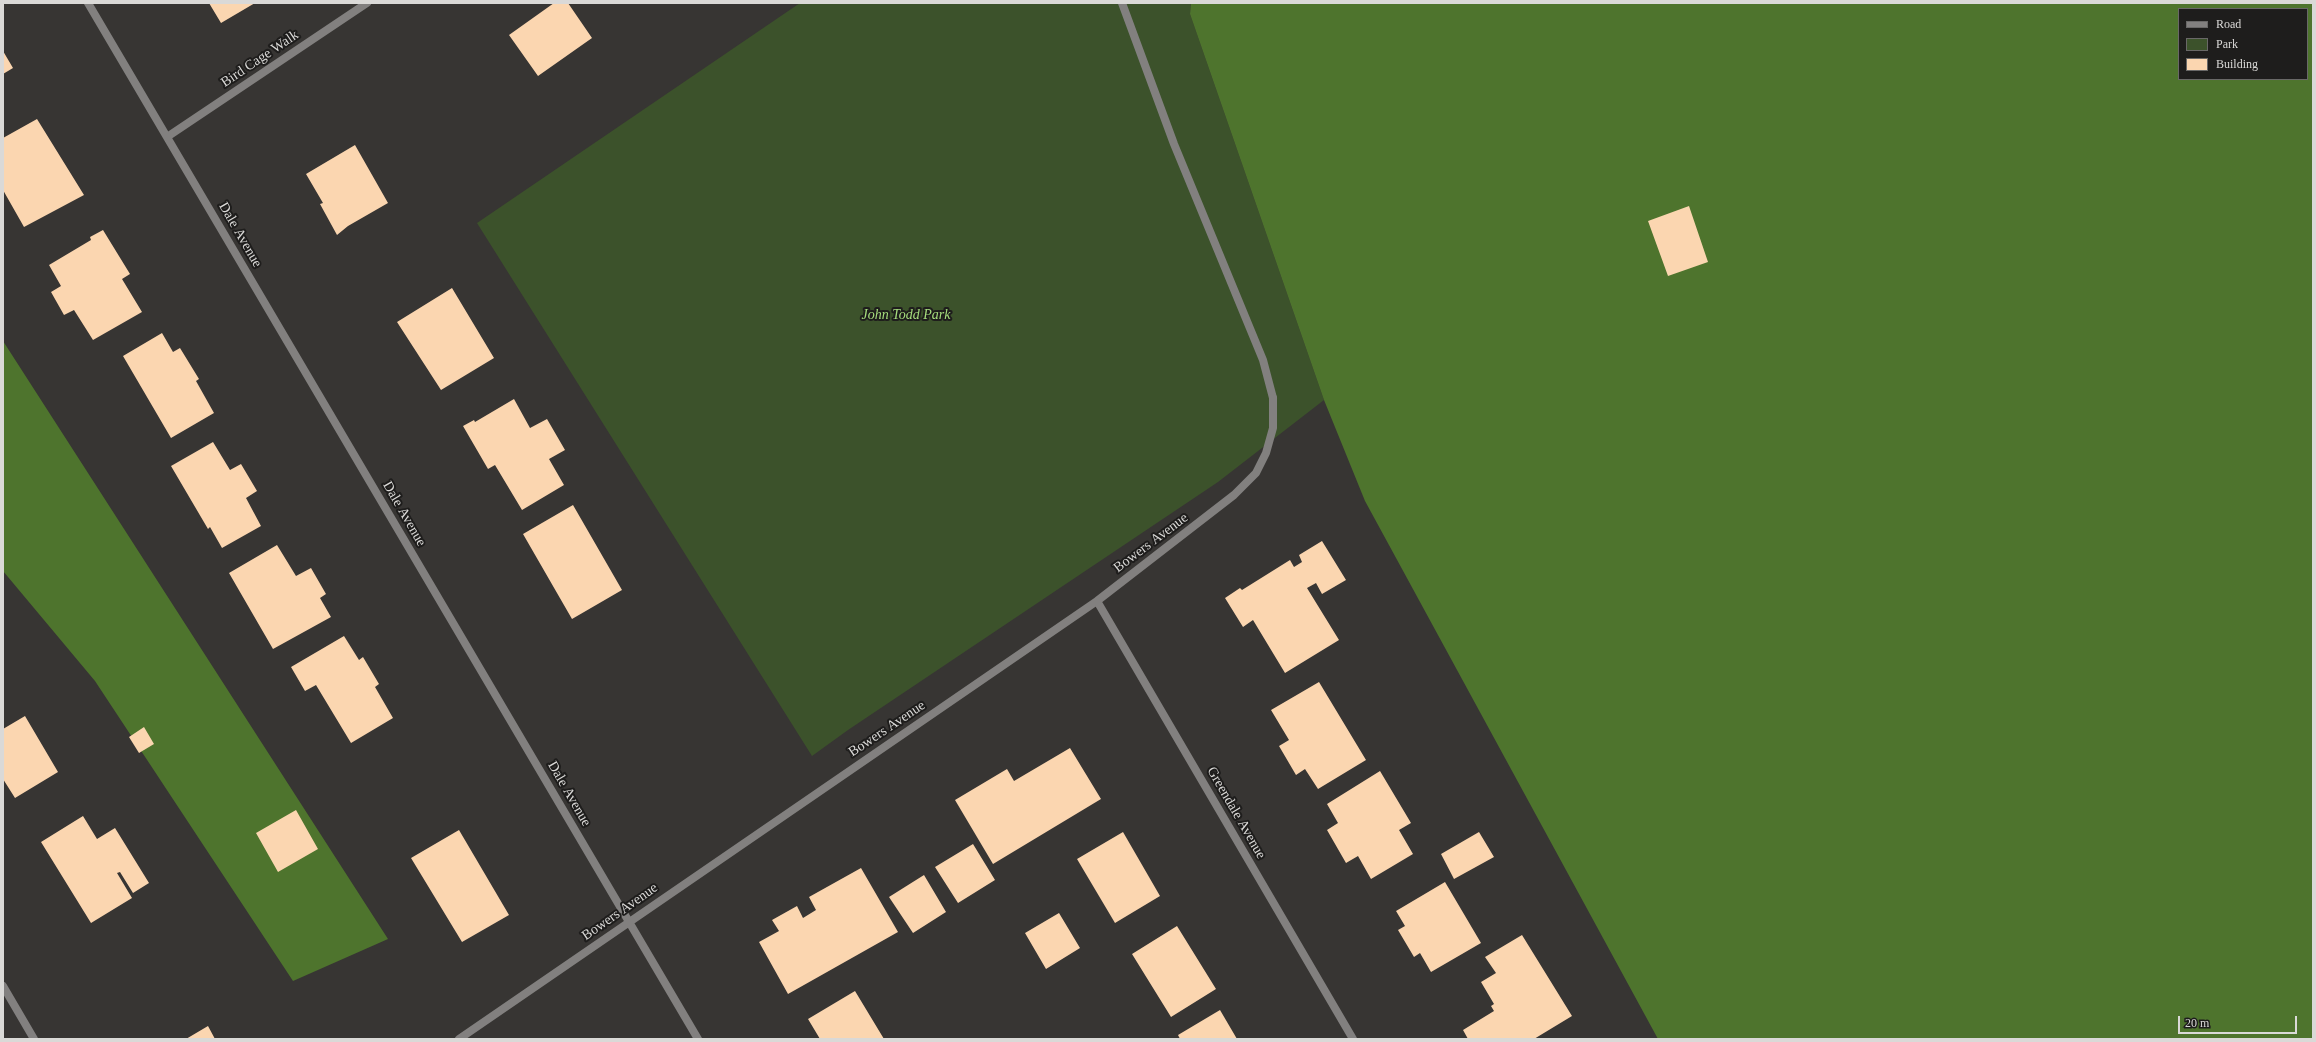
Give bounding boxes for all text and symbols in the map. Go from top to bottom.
legend [2178,8,2308,80]
text: Road [2216,17,2241,31]
street label: Bird Cage Walk [218,27,302,91]
text: Park [2216,37,2238,51]
text: Building [2216,57,2258,71]
street label: Dale Avenue [215,199,265,271]
park label: John Todd Park [862,307,950,323]
street label: Dale Avenue [379,478,429,550]
street label: Bowers Avenue [1110,510,1192,576]
street label: Bowers Avenue [846,697,928,761]
street label: Dale Avenue [544,758,594,830]
street label: Greendale Avenue [1203,764,1269,862]
street label: Bowers Avenue [579,880,661,944]
scale bar [2180,1008,2299,1034]
text: 20 m [2185,1016,2209,1030]

